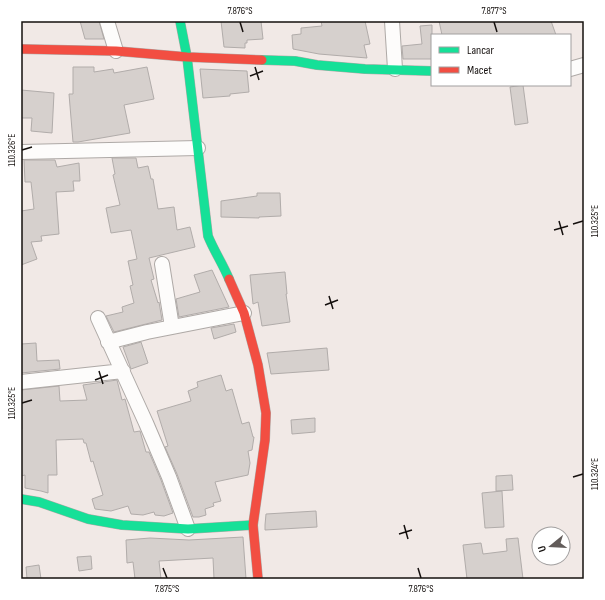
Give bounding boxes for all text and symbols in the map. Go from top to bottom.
text: 7.876°S [228,5,252,17]
text: 7.877°S [482,5,506,17]
legend [431,34,571,86]
text: Lancar [467,43,494,58]
text: Macet [467,63,492,78]
text: 110.326°E [6,134,18,166]
text: 110.325°E [589,205,601,237]
text: 110.325°E [6,387,18,419]
text: 110.324°E [589,458,601,490]
north arrow [531,526,571,566]
text: U [535,544,549,554]
text: 7.875°S [155,583,179,595]
text: 7.876°S [409,583,433,595]

